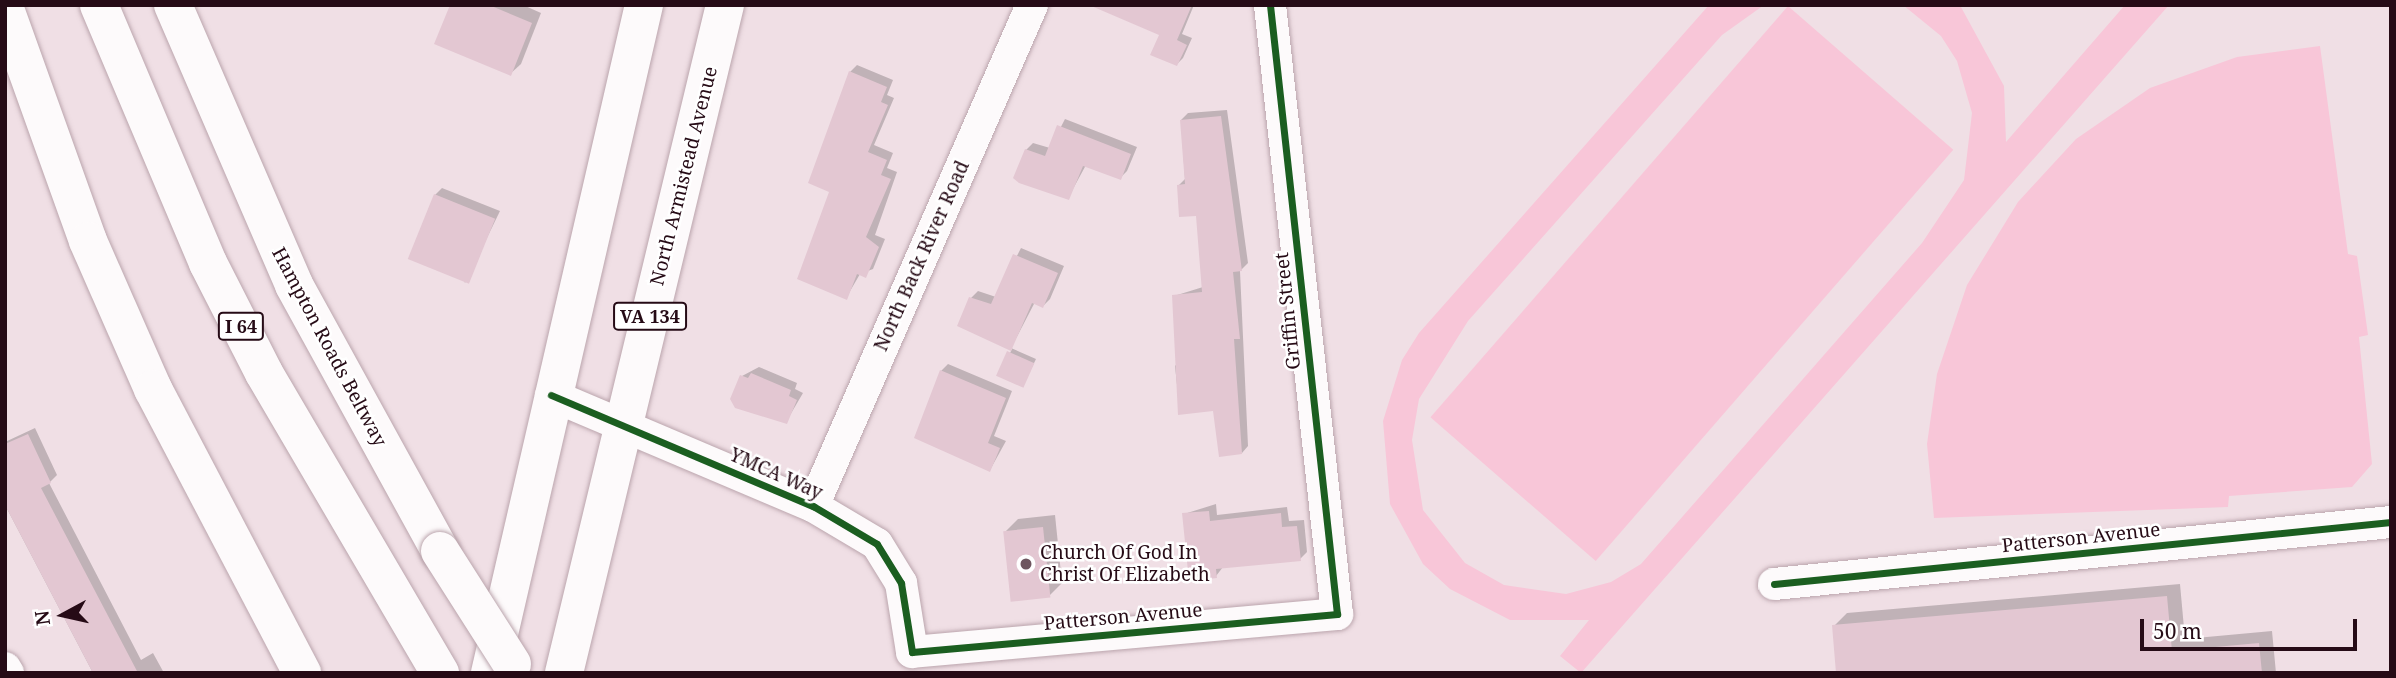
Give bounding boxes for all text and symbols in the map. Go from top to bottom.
street label: North Armistead Avenue [646,64,722,288]
street label: North Back River Road [870,157,974,355]
street label: Hampton Roads Beltway [267,244,391,450]
street label: Griffin Street [1271,251,1305,371]
road number: VA 134 [612,302,688,330]
road number: I 64 [216,312,266,340]
street label: YMCA Way [726,443,826,505]
street label: Patterson Avenue [2001,518,2161,558]
place label: Church Of God In Christ Of Elizabeth [1040,542,1210,586]
marker: Church Of God In Christ Of Elizabeth [1018,556,1034,572]
north arrow [28,580,98,650]
street label: Patterson Avenue [1043,599,1203,635]
scale bar [2144,604,2361,648]
text: N [28,609,56,627]
text: 50 m [2153,617,2202,645]

